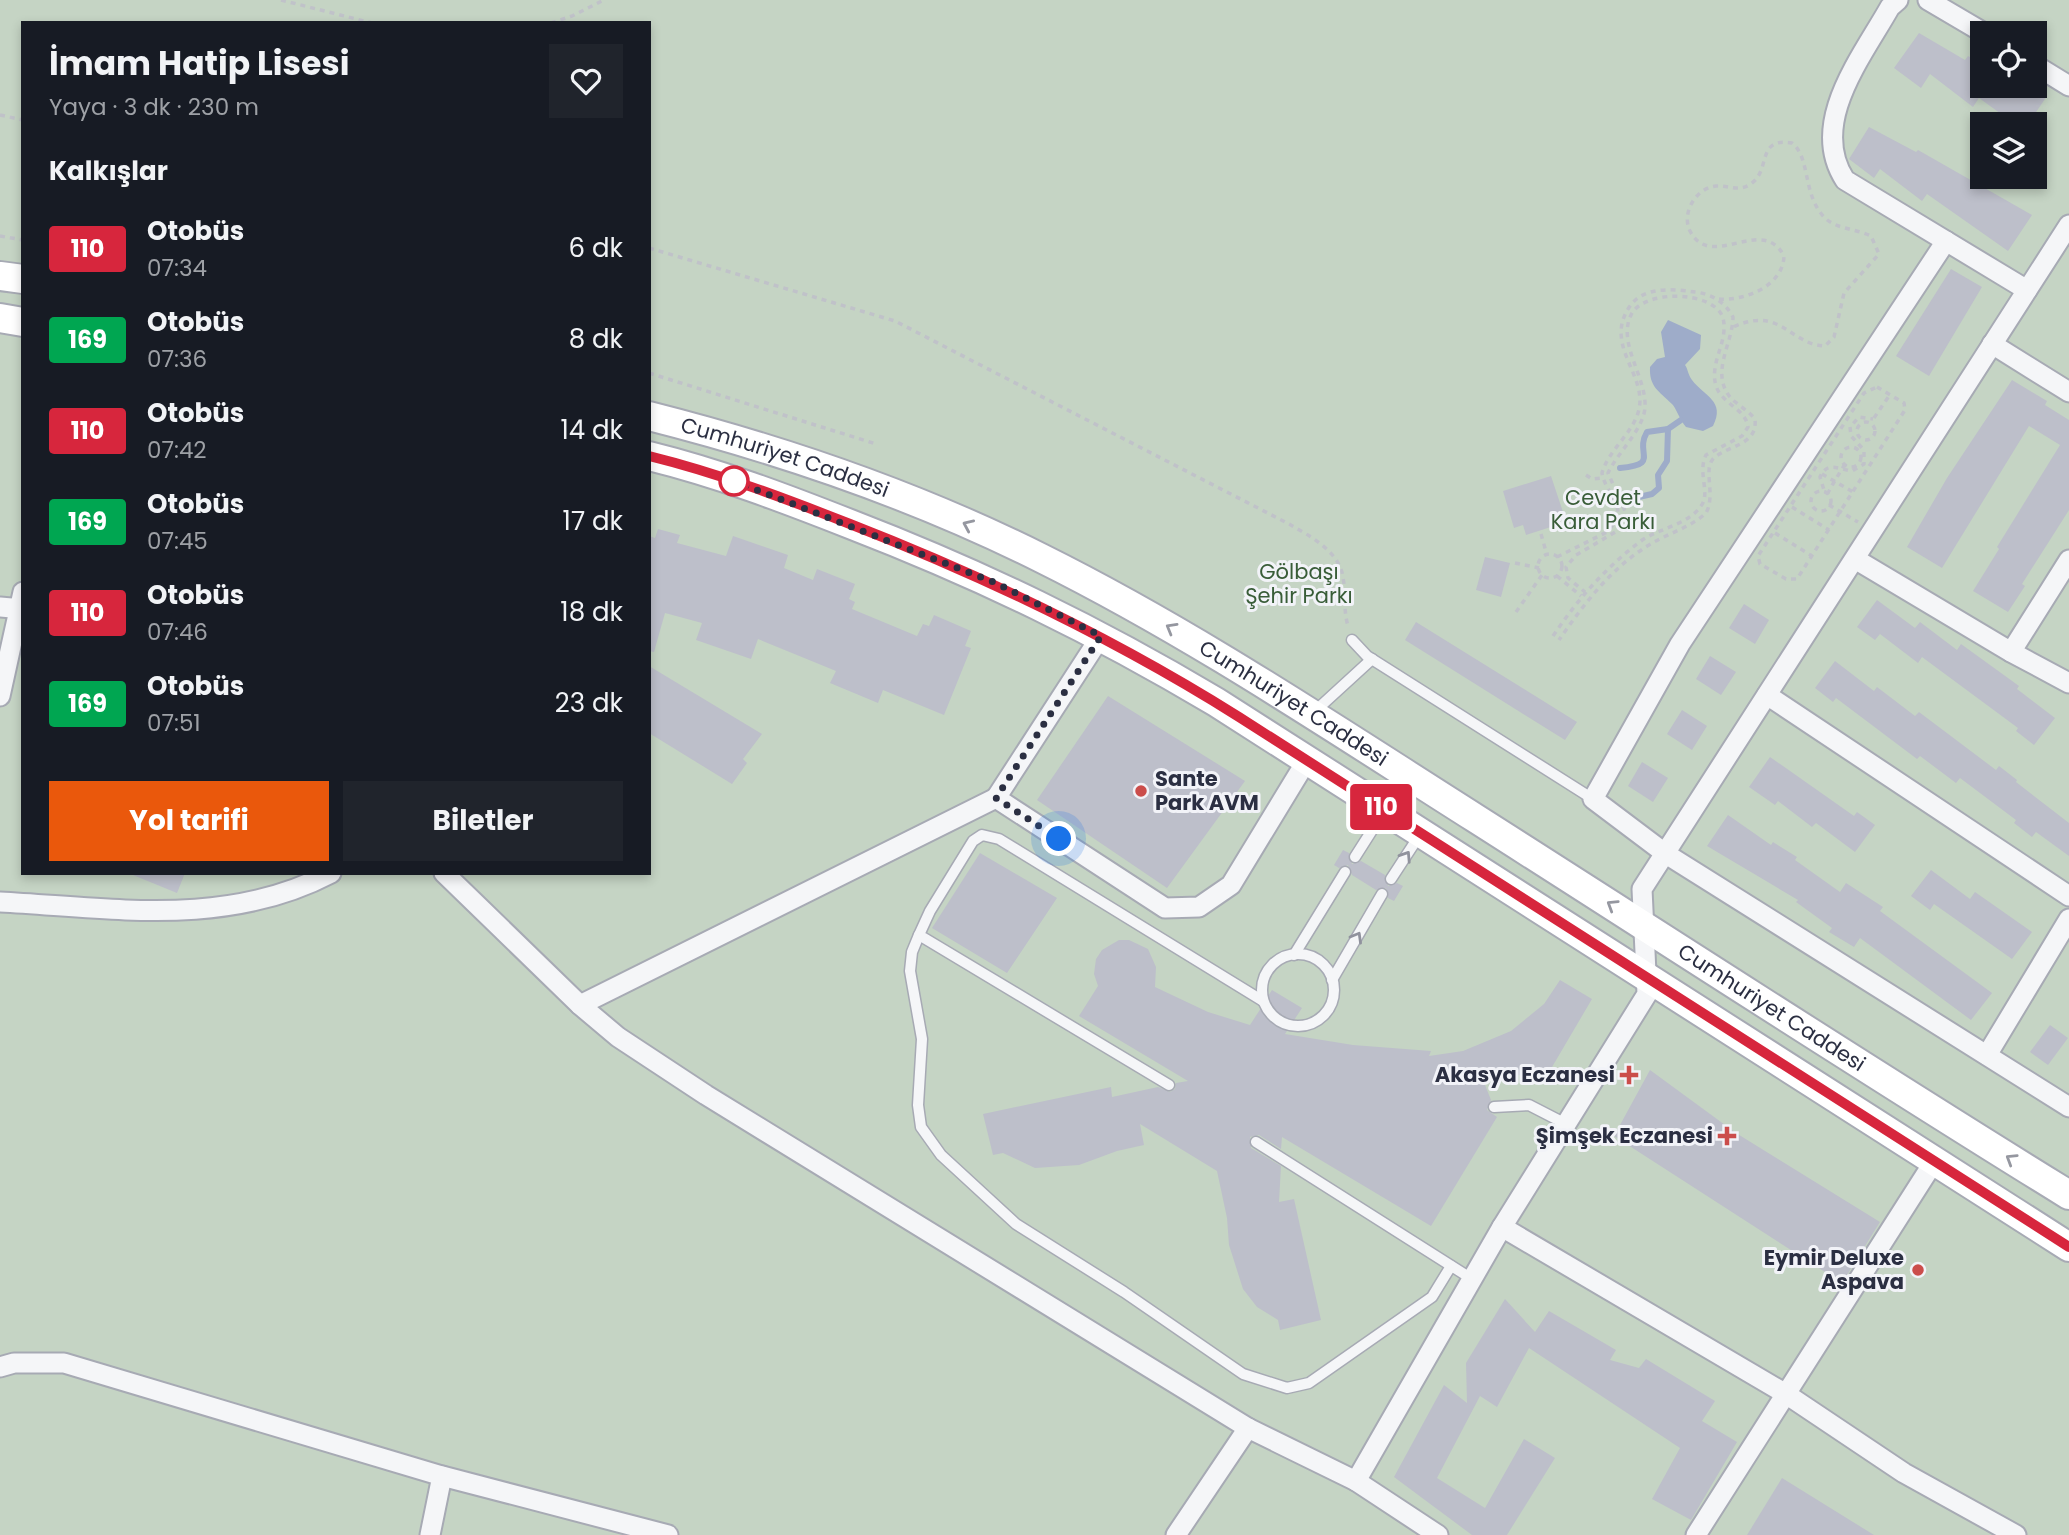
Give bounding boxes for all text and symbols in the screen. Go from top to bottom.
map controls [1970,21,2047,189]
button: locate [1970,21,2047,98]
text: İmam Hatip Lisesi [49,40,349,87]
button: heart [549,44,623,118]
text: Yaya · 3 dk · 230 m [49,91,259,123]
button: layers [1970,112,2047,189]
text: Kalkışlar [49,153,168,189]
text: Otobüs [147,213,244,249]
text: 6 dk [569,230,623,266]
text: 110 [71,232,104,265]
text: 07:34 [147,252,207,284]
text: Otobüs [147,304,244,340]
text: 8 dk [569,321,623,357]
text: 169 [68,323,107,356]
text: 07:36 [147,343,207,375]
text: Otobüs [147,395,244,431]
street label: Cumhuriyet Caddesi [678,410,893,504]
text: 14 dk [560,412,623,448]
text: 110 [71,414,104,447]
text: 07:42 [147,434,207,466]
unlabelled marker [719,466,749,496]
park label: Cevdet Kara Parkı [1551,483,1655,536]
text: Otobüs [147,486,244,522]
text: 17 dk [563,503,623,539]
text: 169 [68,505,107,538]
one-way arrow [963,519,975,533]
text: 07:45 [147,525,208,557]
park label: Gölbaşı Şehir Parkı [1245,557,1353,610]
text: Otobüs [147,577,244,613]
text: 18 dk [560,594,623,630]
text: 110 [71,596,104,629]
text: 07:46 [147,616,208,648]
one-way arrow [1165,623,1178,636]
street label: Cumhuriyet Caddesi [1194,633,1394,773]
text: Otobüs [147,668,244,704]
text: 23 dk [555,685,623,721]
text: 169 [68,687,107,720]
text: 07:51 [147,707,201,739]
place label: Sante Park AVM [1155,764,1259,817]
button: Yol tarifi [49,781,329,861]
button: Biletler [343,781,623,861]
marker: Sante Park AVM [1133,783,1149,799]
line badge: 110 [1341,784,1421,830]
text: 110 [1364,790,1398,823]
your location [1041,821,1076,856]
one-way arrow [1398,851,1410,864]
one-way arrow [1607,901,1620,914]
one-way arrow [1349,931,1362,944]
street label: Cumhuriyet Caddesi [1673,937,1871,1078]
place label: Akasya Eczanesi [1435,1060,1615,1089]
marker: Akasya Eczanesi [1621,1067,1637,1083]
place label: Şimşek Eczanesi [1536,1121,1713,1150]
marker: Şimşek Eczanesi [1719,1128,1735,1144]
one-way arrow [2005,1154,2018,1167]
place label: Eymir Deluxe Aspava [1764,1243,1904,1296]
marker: Eymir Deluxe Aspava [1910,1262,1926,1278]

